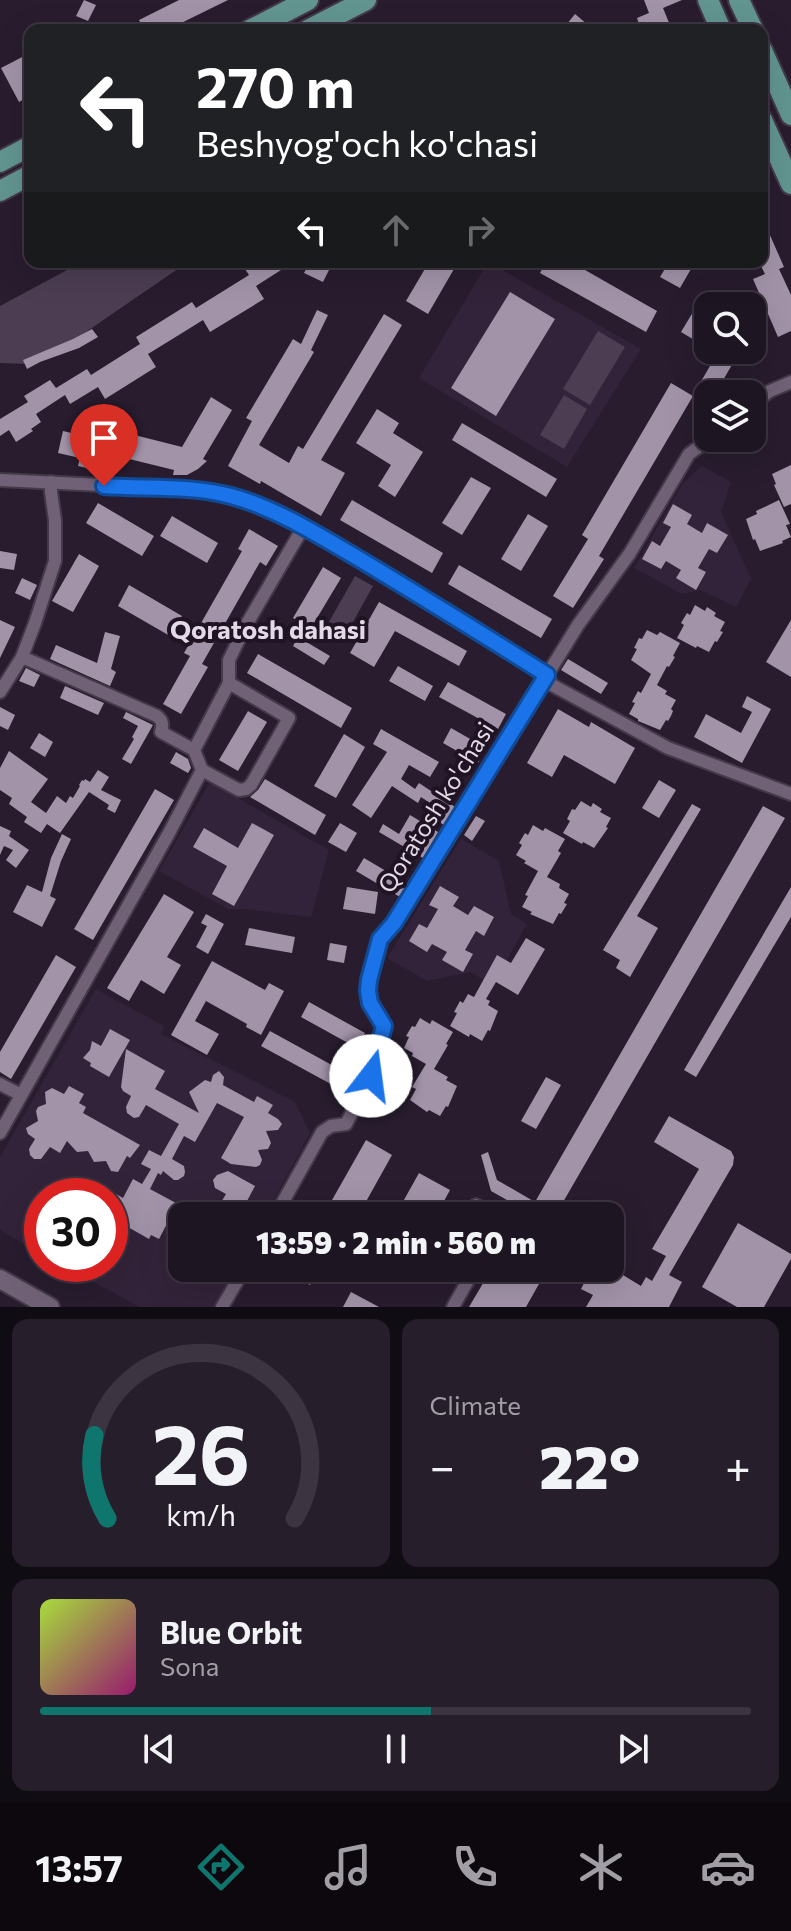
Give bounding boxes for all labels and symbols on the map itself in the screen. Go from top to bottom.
pin [70,404,138,486]
district label: Qoratosh dahasi [170,613,366,644]
street label: Qoratosh ko'chasi [371,716,499,898]
position arrow [329,1034,413,1118]
speed limit sign: 30 [24,1178,128,1282]

